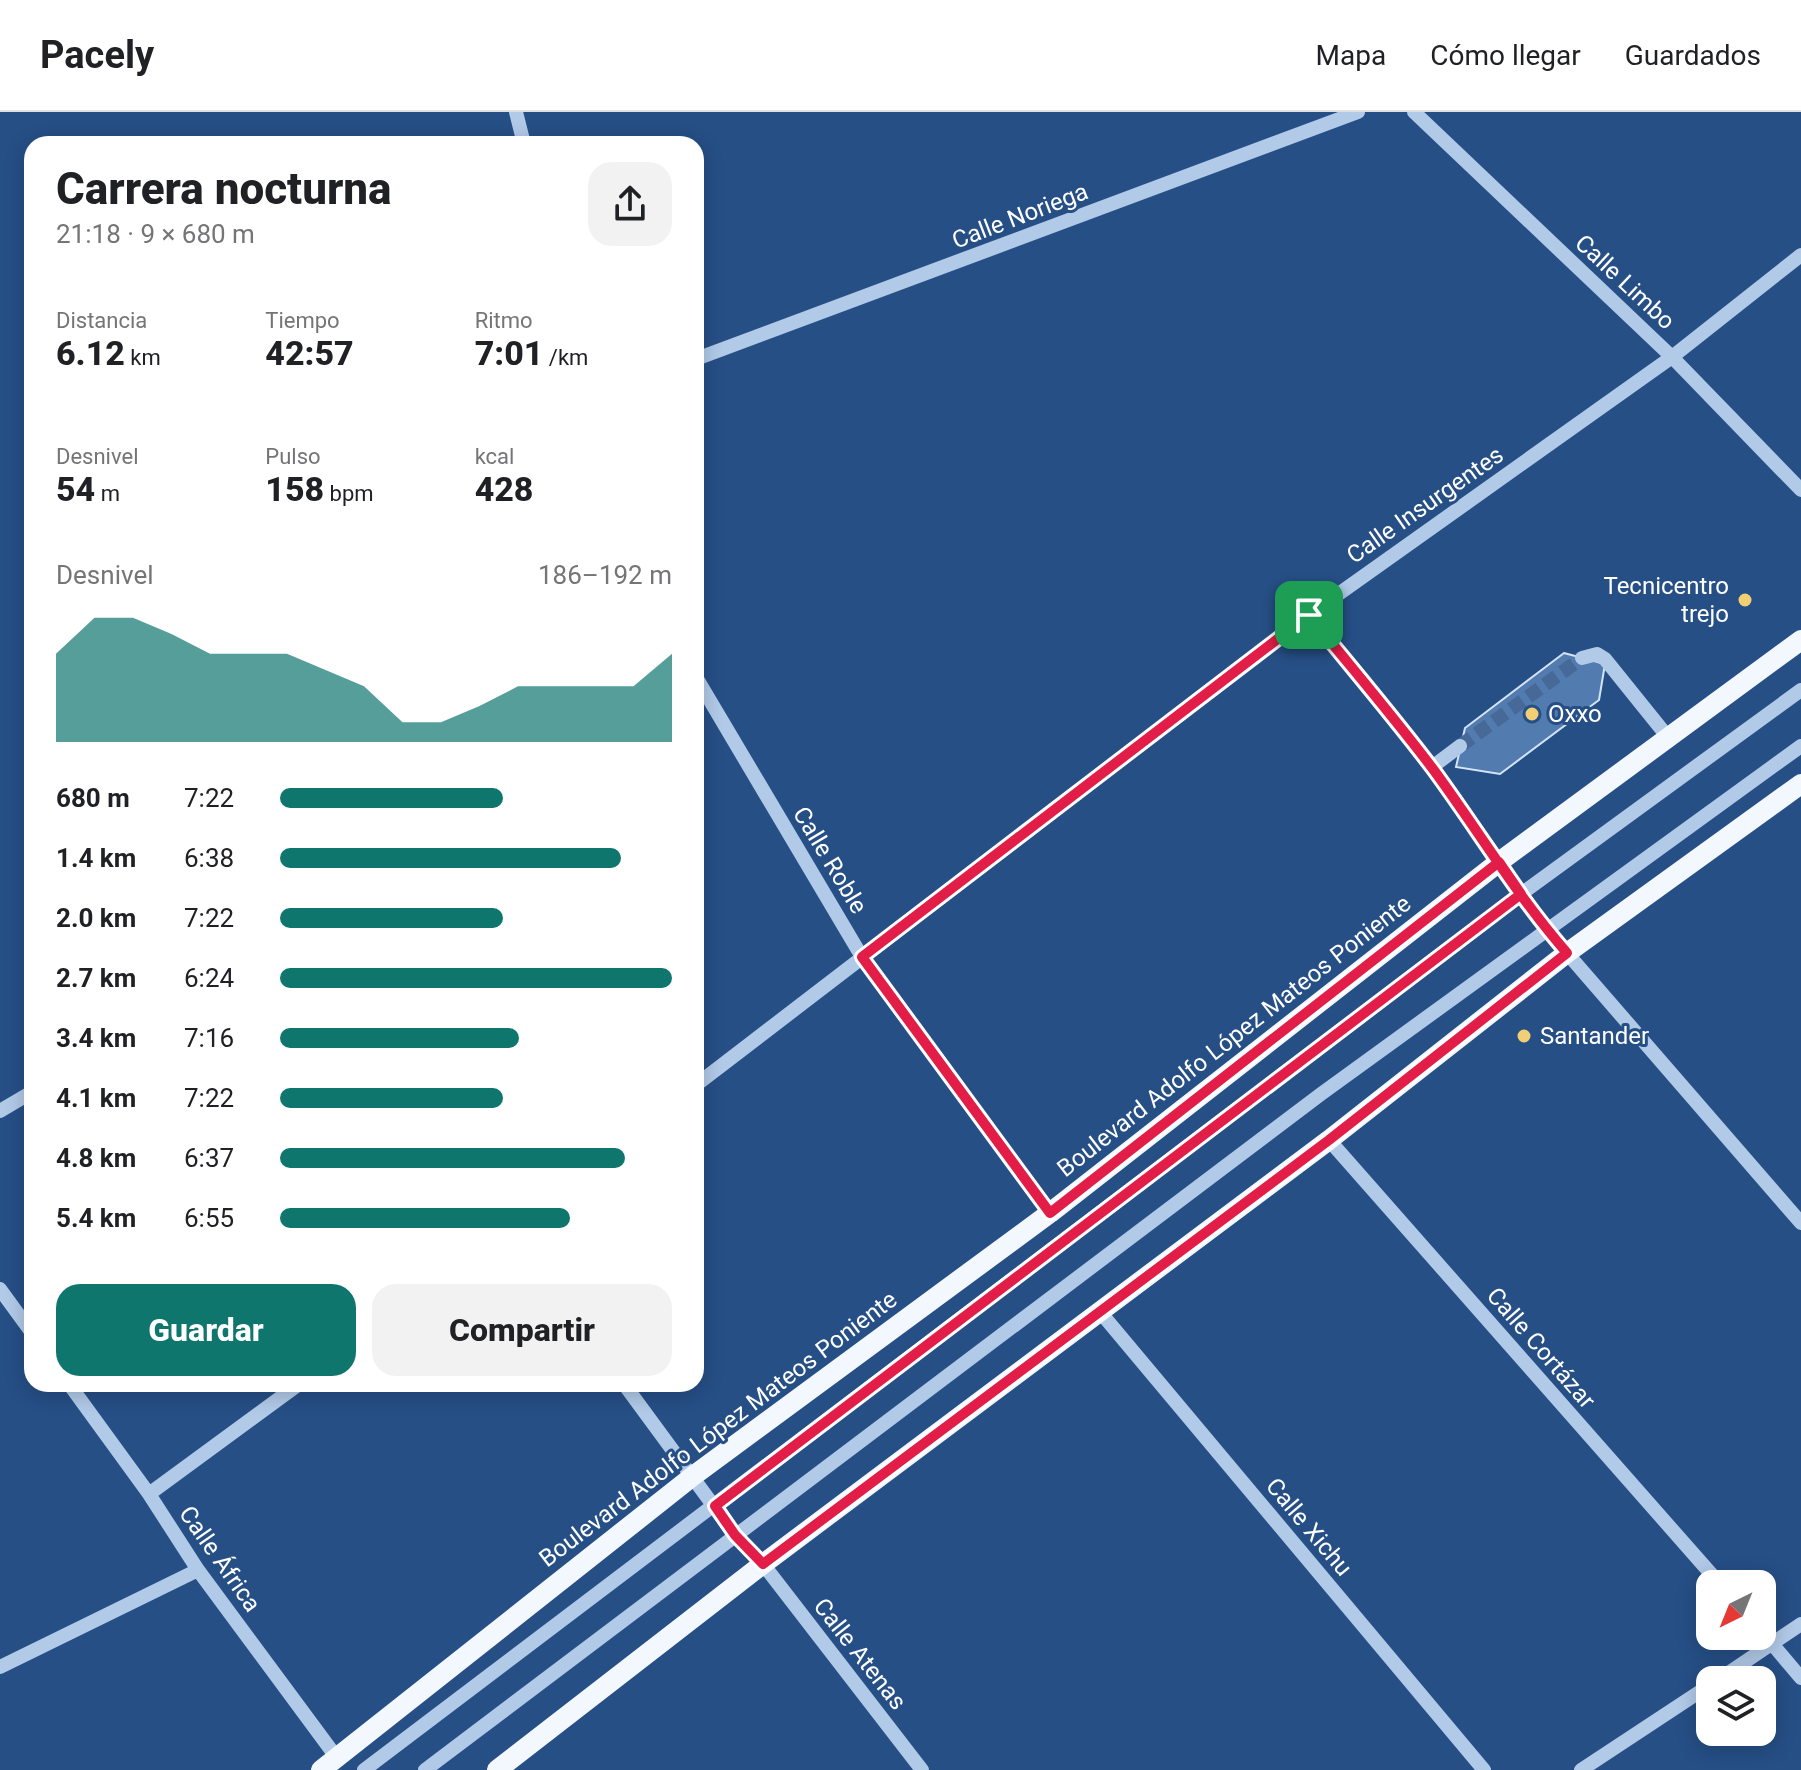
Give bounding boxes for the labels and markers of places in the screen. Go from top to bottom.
place label: Tecnicentro trejo [1603,572,1729,628]
pin [1275,581,1343,649]
marker: Tecnicentro trejo [1736,591,1754,609]
place label: Oxxo [1548,700,1602,728]
marker: Oxxo [1523,705,1541,723]
place label: Santander [1540,1022,1649,1050]
marker: Santander [1515,1027,1533,1045]

